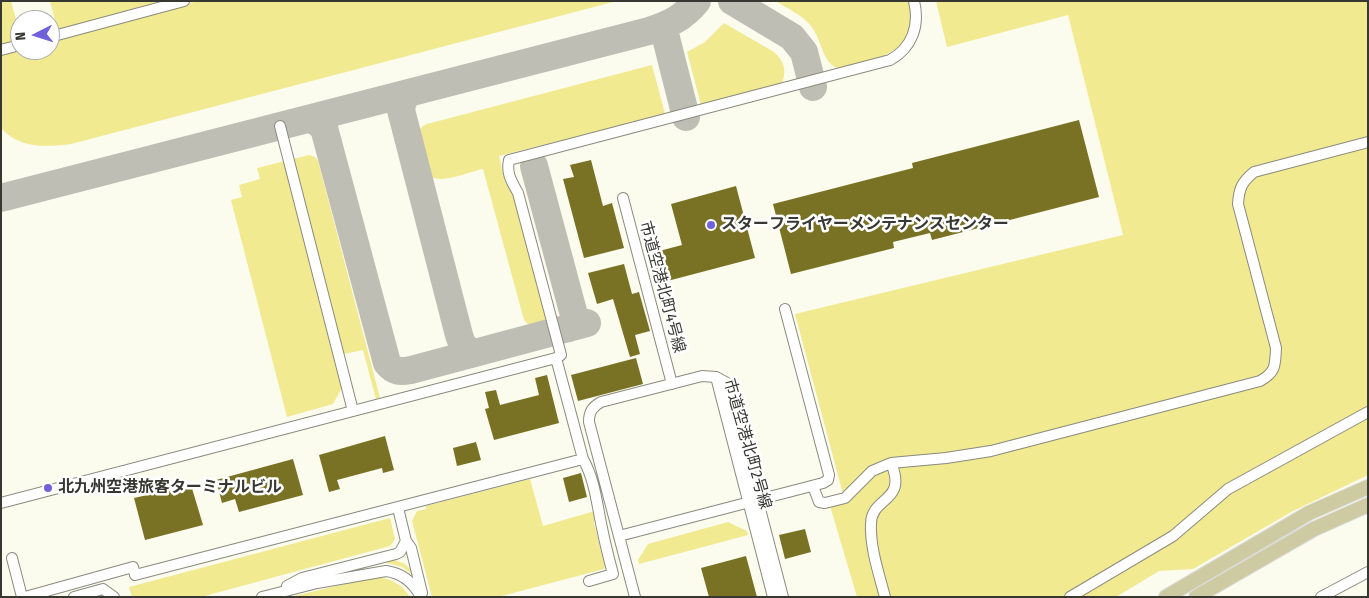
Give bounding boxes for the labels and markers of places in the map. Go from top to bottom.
place label: スターフライヤーメンテナンスセンター [721,215,1009,235]
marker: スターフライヤーメンテナンスセンター [705,219,717,231]
place label: 北九州空港旅客ターミナルビル [58,478,282,498]
marker: 北九州空港旅客ターミナルビル [42,482,54,494]

